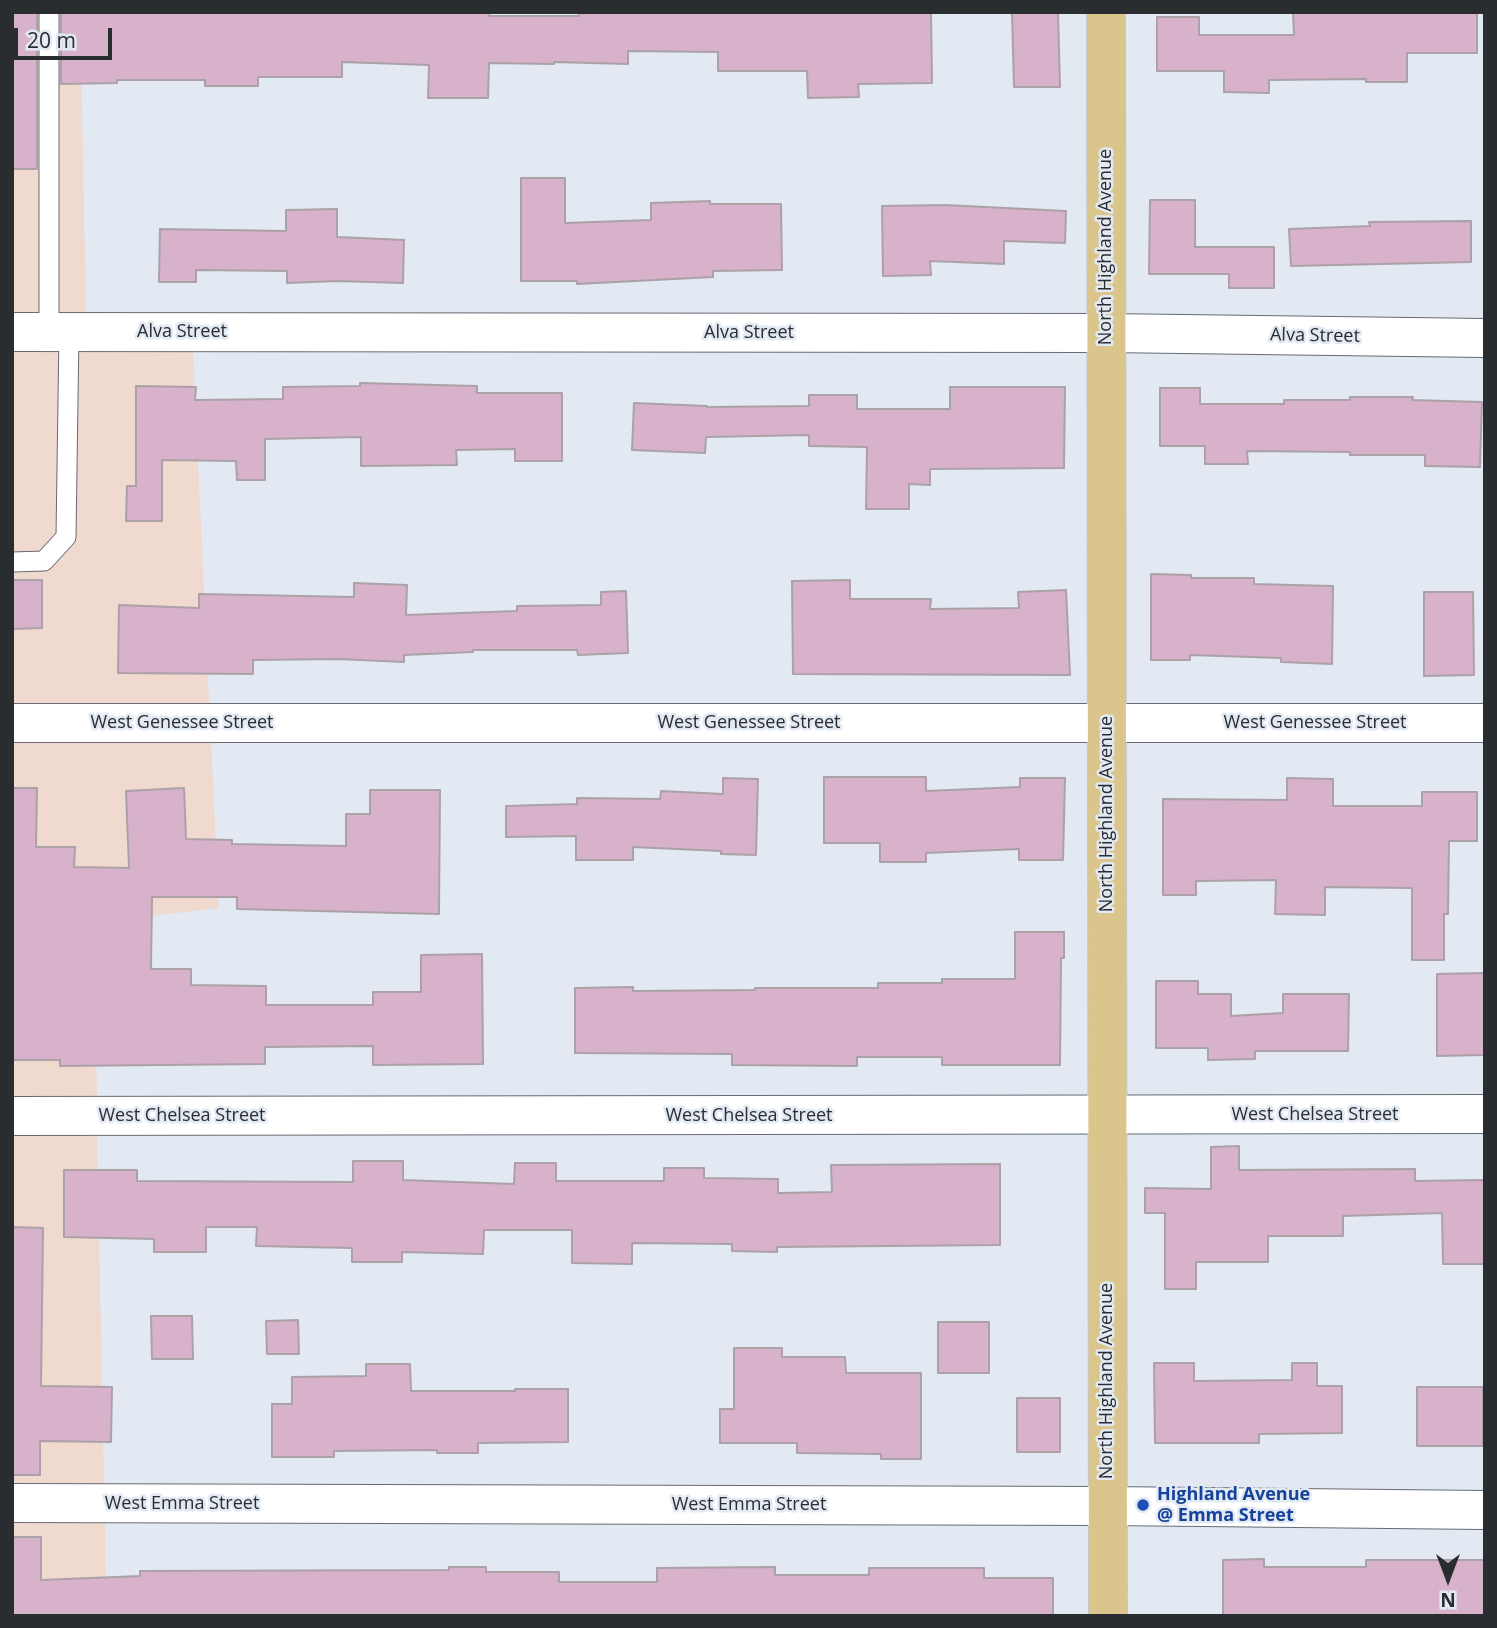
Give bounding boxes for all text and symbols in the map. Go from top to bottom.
scale bar [18,14,116,58]
text: 20 m [27,26,76,54]
street label: North Highland Avenue [1095,149,1117,345]
street label: Alva Street [137,321,227,343]
street label: Alva Street [704,322,794,344]
street label: Alva Street [1270,324,1360,348]
street label: West Genessee Street [90,712,274,734]
street label: West Genessee Street [657,712,841,734]
street label: West Genessee Street [1223,712,1407,734]
street label: North Highland Avenue [1096,716,1118,912]
street label: West Chelsea Street [1231,1104,1399,1126]
street label: West Chelsea Street [98,1105,266,1127]
street label: West Chelsea Street [665,1105,833,1127]
street label: North Highland Avenue [1096,1283,1118,1479]
place label: Highland Avenue @ Emma Street [1157,1484,1310,1526]
street label: West Emma Street [105,1493,259,1515]
street label: West Emma Street [672,1494,826,1516]
marker: Highland Avenue @ Emma Street [1135,1497,1151,1513]
north arrow [1413,1544,1483,1614]
text: N [1440,1587,1456,1613]

